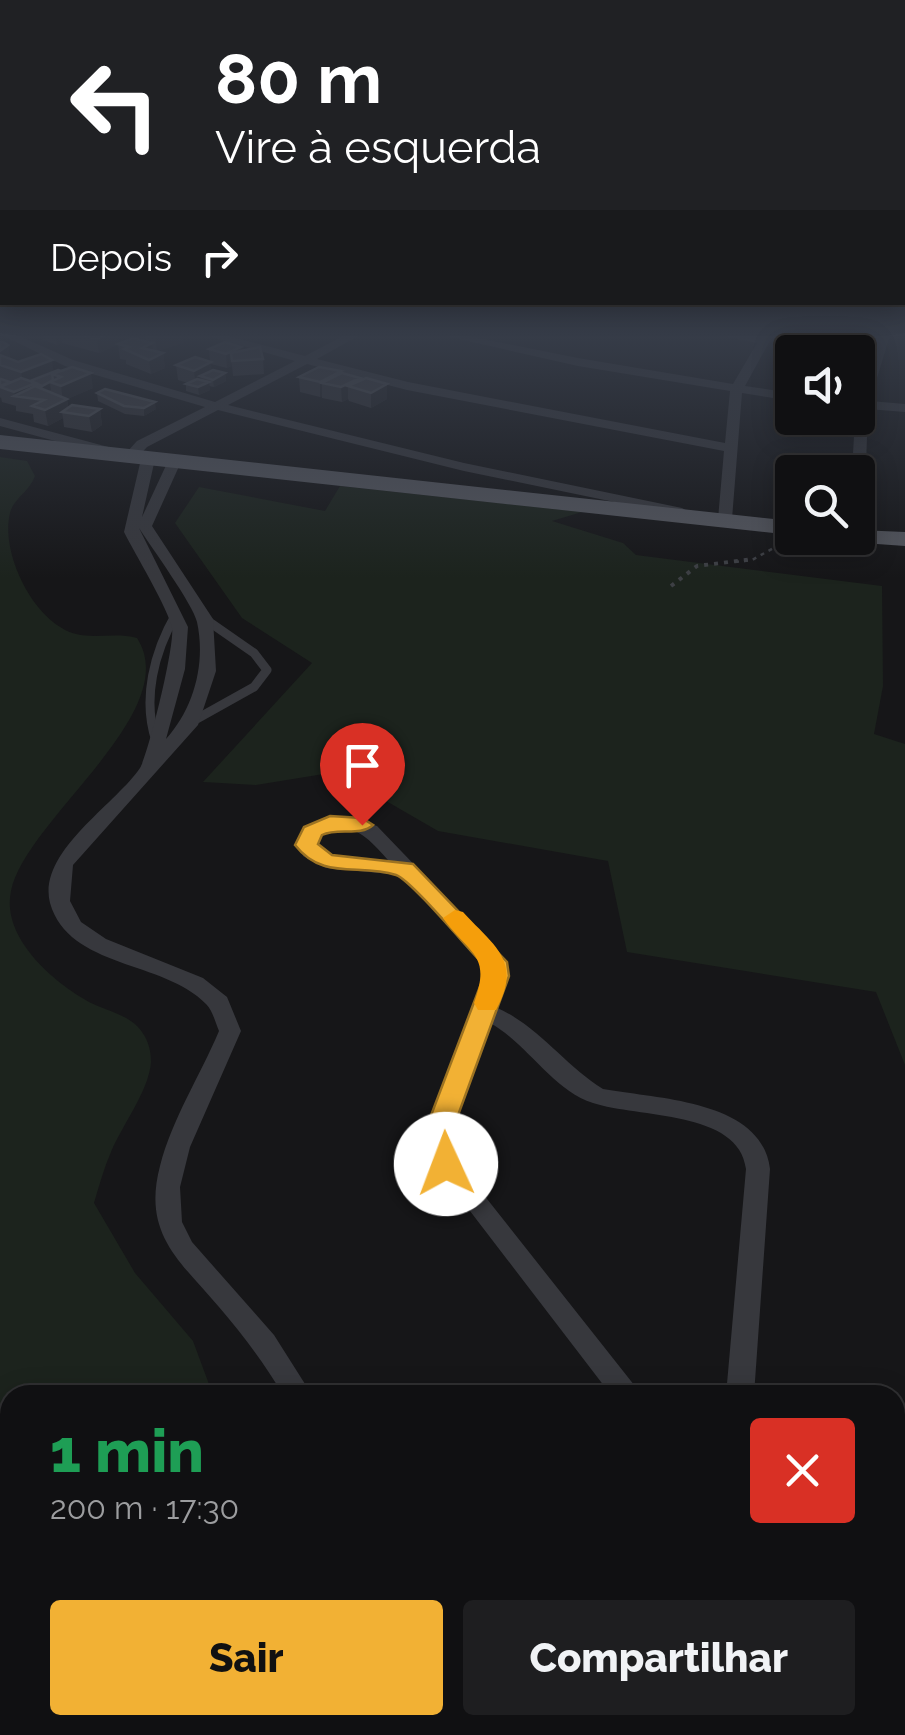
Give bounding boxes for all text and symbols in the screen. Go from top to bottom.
text: 80 m [215,37,382,119]
icon: left [50,40,180,170]
text: Vire à esquerda [215,121,541,174]
icon: right [192,230,247,285]
text: Depois [50,235,172,280]
map controls [775,335,875,555]
button: sound [775,335,875,435]
button: search [775,455,875,555]
pin [320,723,405,826]
icon: arrive [335,738,390,793]
position arrow [394,1112,498,1216]
text: 1 min [50,1416,204,1486]
button: close [750,1418,855,1523]
text: 200 m · 17:30 [50,1489,239,1526]
button: Sair [50,1600,443,1715]
button: Compartilhar [463,1600,855,1715]

